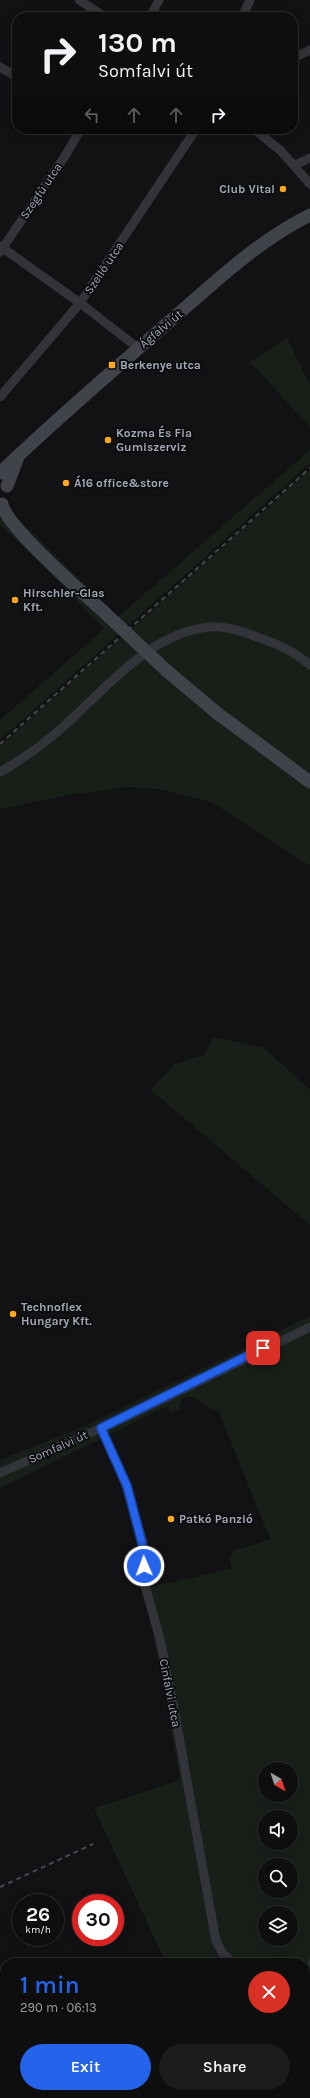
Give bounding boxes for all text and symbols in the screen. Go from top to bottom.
text: 130 m [98,26,177,59]
icon: right [32,28,84,80]
text: Somfalvi út [98,60,193,82]
icon: left [81,104,103,126]
icon: ahead [123,104,145,126]
icon: ahead [165,104,187,126]
icon: right [207,104,229,126]
street label: Szegfű utca [17,160,65,222]
place label: Club Vital [219,182,275,196]
marker: Club Vital [278,184,288,194]
street label: Szellő utca [81,239,127,297]
street label: Ágfalvi út [136,306,186,351]
place label: Berkenye utca [120,358,201,372]
marker: Berkenye utca [107,360,117,370]
place label: Kozma És Fia Gumiszerviz [116,425,192,454]
marker: Kozma És Fia Gumiszerviz [103,435,113,445]
place label: Á16 office&store [74,475,169,490]
marker: Á16 office&store [61,478,71,488]
place label: Hirschler-Glas Kft. [23,586,105,614]
marker: Hirschler-Glas Kft. [10,595,20,605]
place label: Technoflex Hungary Kft. [21,1300,92,1328]
marker: Technoflex Hungary Kft. [8,1309,18,1319]
pin [246,1331,280,1365]
icon: arrive [252,1337,274,1359]
street label: Somfalvi út [26,1428,90,1466]
place label: Patkó Panzió [179,1512,253,1526]
marker: Patkó Panzió [166,1514,176,1524]
position arrow [123,1545,165,1587]
street label: Cinfalvi utca [157,1658,183,1728]
north arrow [258,1762,298,1802]
map controls [258,1762,298,1946]
button: sound [258,1810,298,1850]
button: search [258,1858,298,1898]
speed limit sign: 30 [72,1894,124,1946]
text: 26 [26,1903,50,1926]
button: layers [258,1906,298,1946]
text: km/h [25,1924,51,1936]
text: 1 min [20,1971,80,1999]
button: close [248,1971,290,2013]
text: 290 m · 06:13 [20,2000,97,2015]
button: Exit [20,2044,151,2090]
button: Share [159,2044,290,2090]

